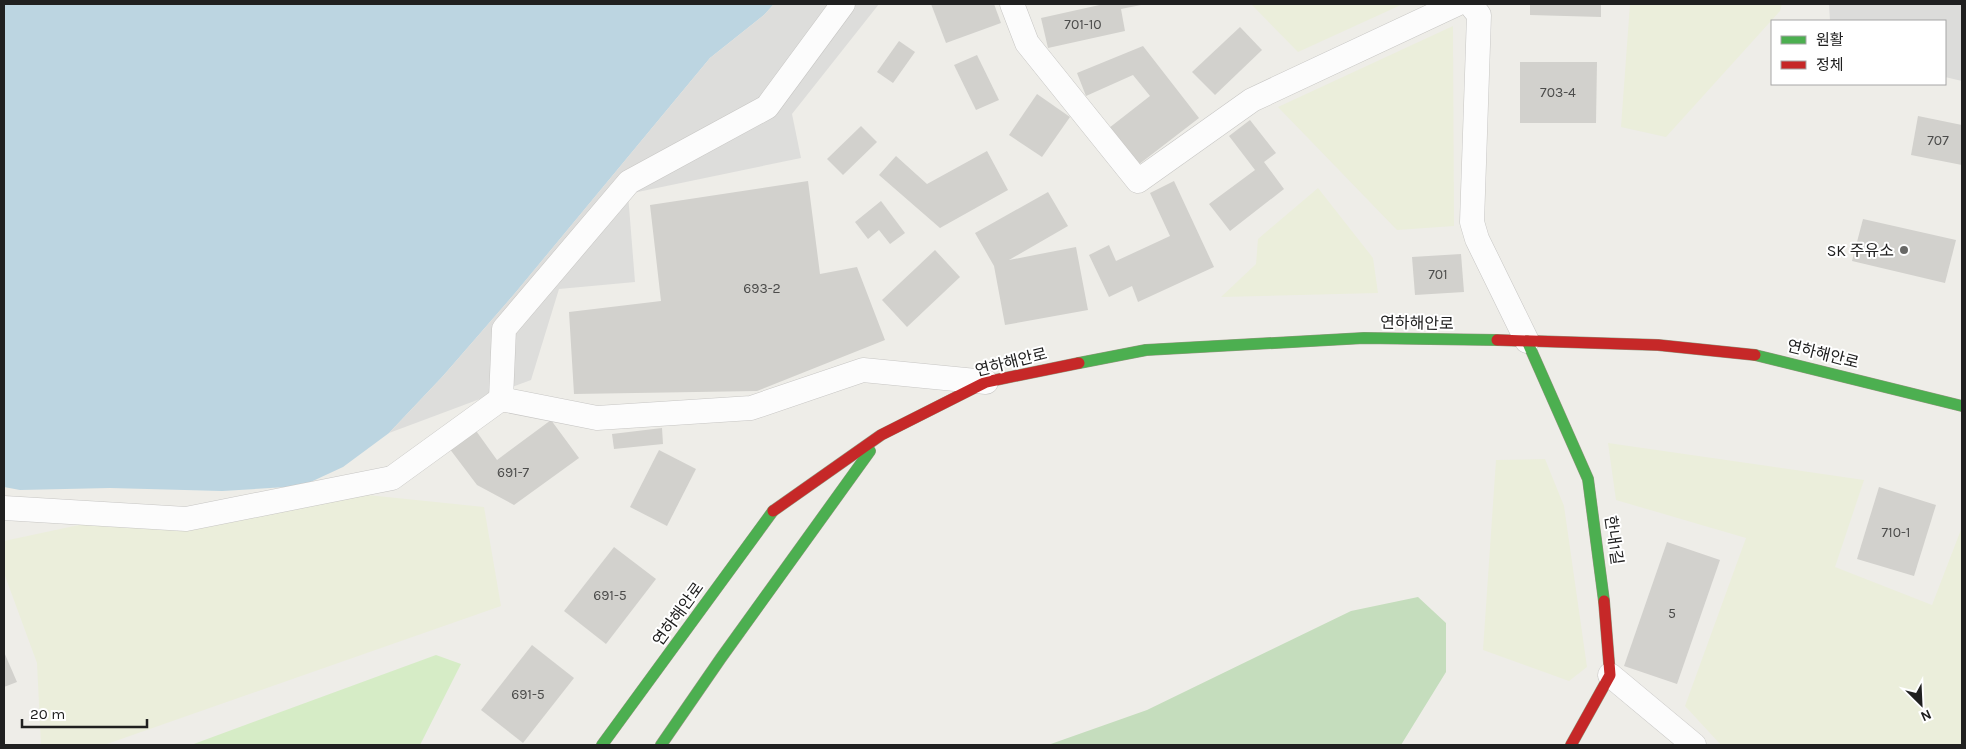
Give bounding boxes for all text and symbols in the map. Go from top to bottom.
house number: 701-10 [1064,16,1102,33]
legend [1771,20,1946,85]
text: 원활 [1816,31,1844,49]
text: 정체 [1816,56,1844,74]
house number: 703-4 [1540,84,1576,101]
house number: 707 [1927,132,1949,149]
place label: SK 주유소 [1827,241,1894,260]
marker: SK 주유소 [1898,244,1910,256]
house number: 701 [1428,266,1448,283]
house number: 693-2 [743,280,781,297]
street label: 연하해안로 [1380,313,1454,333]
street label: 연하해안로 [1785,336,1861,372]
street label: 연하해안로 [973,344,1049,380]
house number: 691-7 [497,464,530,481]
street label: 한내1길 [1601,514,1627,566]
house number: 710-1 [1881,524,1911,541]
street label: 연하해안로 [649,578,707,649]
house number: 691-5 [593,587,627,604]
house number: 5 [1668,605,1676,622]
north arrow [1896,679,1946,729]
house number: 691-5 [511,686,545,703]
scale bar [22,696,148,728]
text: 20 m [30,705,65,723]
text: N [1918,706,1934,725]

